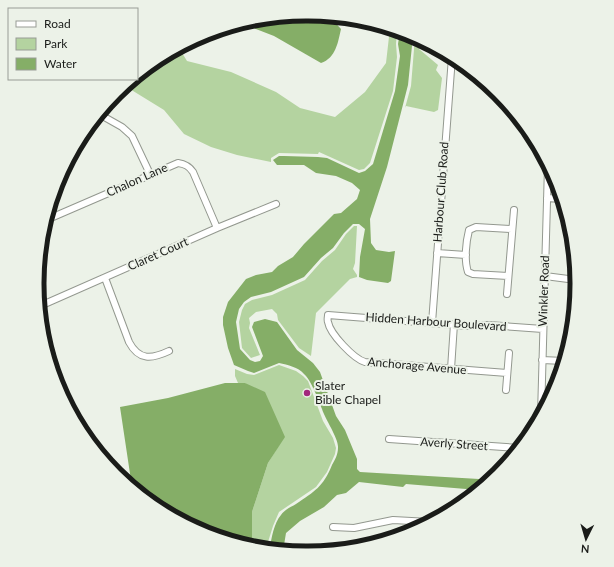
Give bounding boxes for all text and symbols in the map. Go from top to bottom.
legend [8,8,138,80]
text: Road [44,16,71,31]
text: Park [44,36,68,51]
text: Water [44,56,77,71]
street label: Harbour Club Road [430,141,451,243]
street label: Chalon Lane [104,159,170,200]
street label: Claret Court [125,233,191,274]
street label: Winkler Road [535,255,552,327]
street label: Hidden Harbour Boulevard [365,309,507,334]
street label: Anchorage Avenue [367,354,467,377]
place label: Slater Bible Chapel [315,378,381,407]
marker: Slater Bible Chapel [302,388,312,398]
street label: Averly Street [420,434,489,453]
north arrow [566,519,606,559]
text: N [580,543,590,556]

